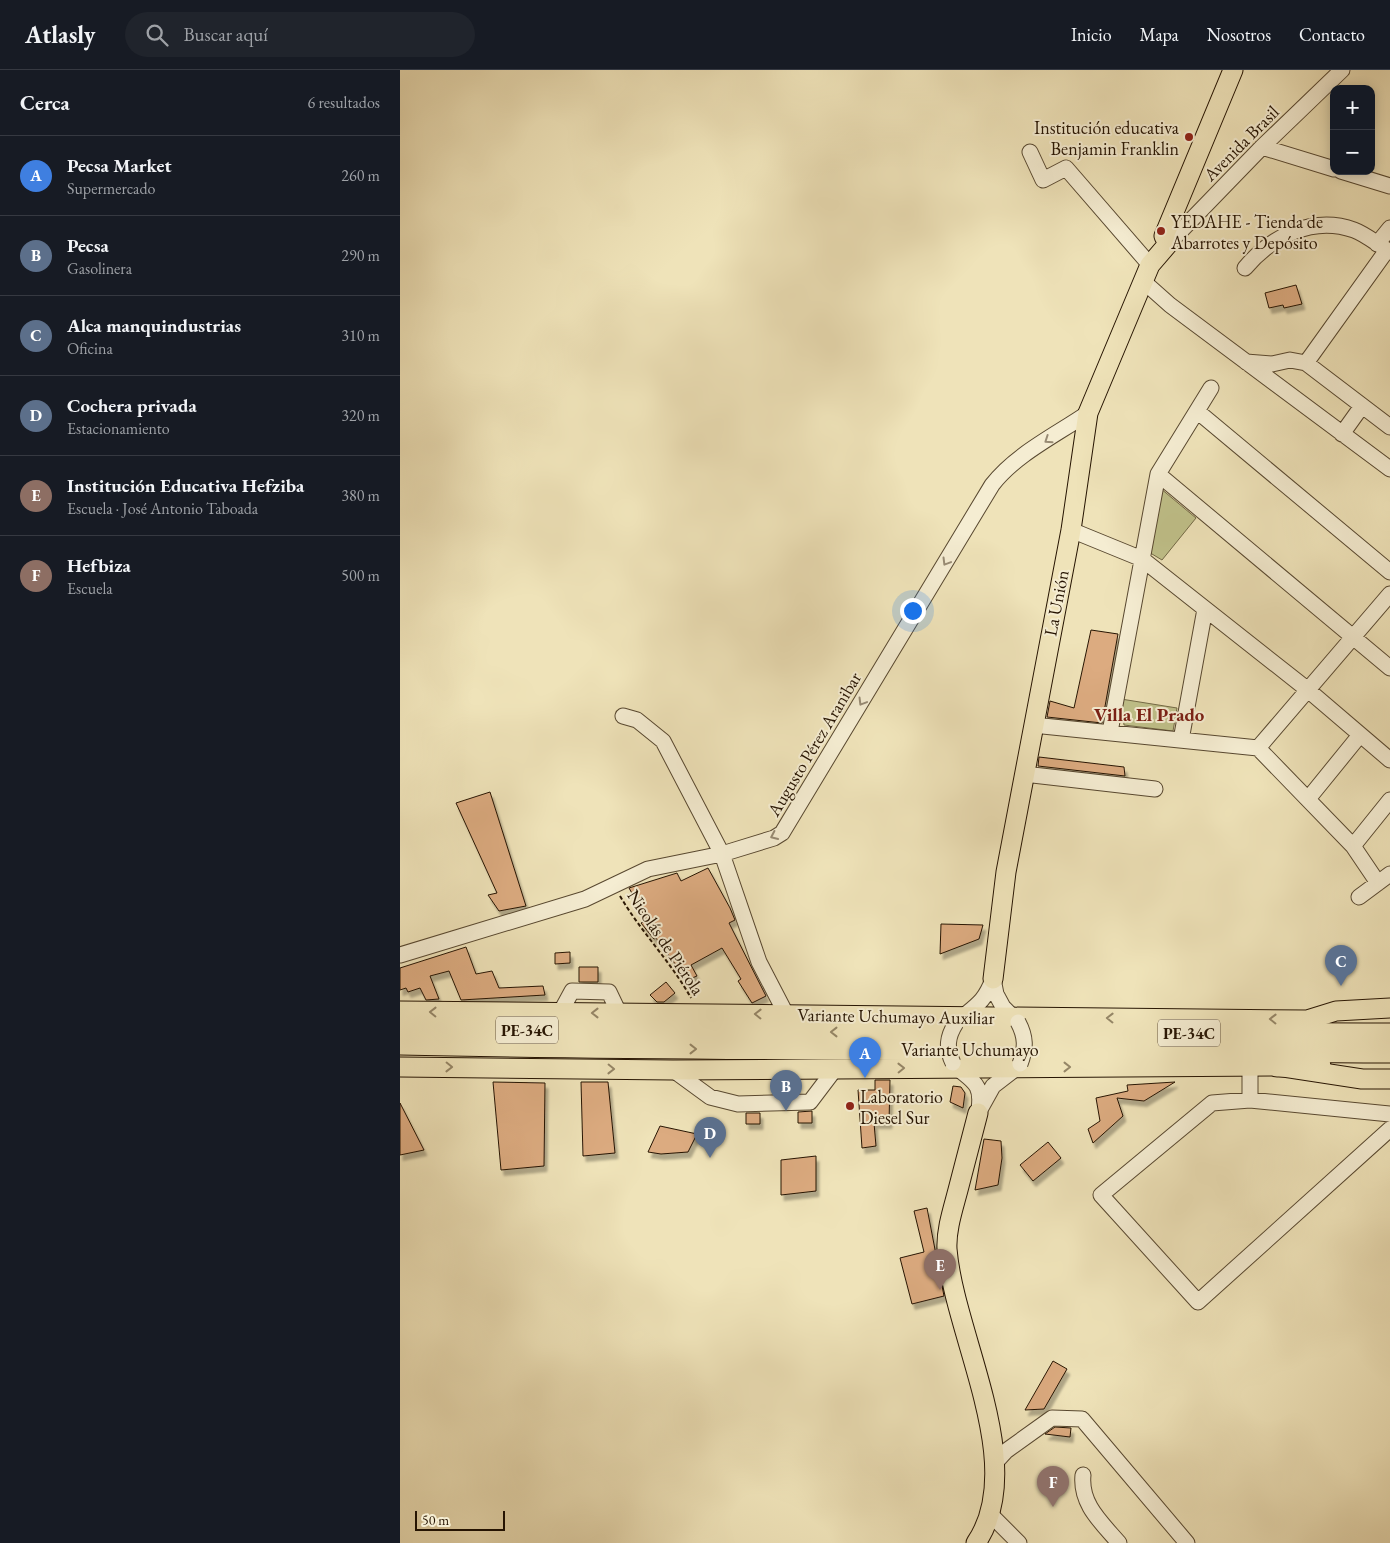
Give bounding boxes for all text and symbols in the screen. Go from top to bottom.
search box [125,12,475,57]
text: Atlasly [25,19,95,50]
icon: search [143,21,171,49]
text: Buscar aquí [183,22,268,47]
text: Inicio [1071,23,1112,46]
text: Mapa [1140,23,1179,46]
text: Nosotros [1207,23,1271,46]
text: Contacto [1299,23,1365,46]
map controls [1330,85,1375,175]
button: + [1330,85,1375,130]
text: Cerca [20,89,70,116]
text: 6 resultados [308,92,380,113]
street label: Avenida Brasil [1198,100,1284,186]
place label: Institución educativa Benjamin Franklin [1034,116,1180,160]
button: − [1330,130,1375,175]
marker: Institución educativa Benjamin Franklin [1183,131,1195,143]
text: Pecsa Market [67,153,172,178]
text: A [30,165,42,186]
text: 260 m [341,165,380,186]
text: Supermercado [67,178,155,199]
place label: YEDAHE - Tienda de Abarrotes y Depósito [1170,210,1323,254]
marker: YEDAHE - Tienda de Abarrotes y Depósito [1155,225,1167,237]
text: Pecsa [67,233,109,258]
text: B [31,245,41,266]
text: 290 m [341,245,380,266]
text: Gasolinera [67,258,132,279]
text: Alca manquindustrias [67,313,241,338]
text: C [30,325,42,346]
text: 310 m [341,325,380,346]
text: Oficina [67,338,113,359]
text: Cochera privada [67,393,197,418]
text: D [30,405,42,426]
text: 320 m [341,405,380,426]
text: Estacionamiento [67,418,170,439]
one-way arrow [1044,434,1054,443]
text: Institución Educativa Hefziba [67,473,304,498]
text: E [31,485,41,506]
text: 380 m [341,485,380,506]
text: Escuela · José Antonio Taboada [67,498,258,519]
text: Hefbiza [67,553,131,578]
one-way arrow [942,557,952,566]
text: F [32,565,40,586]
text: 500 m [341,565,380,586]
street label: La Unión [1038,567,1074,638]
text: Escuela [67,578,113,599]
your location [900,598,926,624]
street label: Augusto Pérez Aranibar [761,668,866,821]
one-way arrow [859,696,869,705]
district label: Villa El Prado [1094,702,1205,727]
one-way arrow [770,830,779,841]
street label: Nicolás de Piérola [622,885,710,1000]
pin: C [1325,945,1357,986]
street label: Variante Uchumayo Auxiliar [797,1003,995,1029]
one-way arrow [429,1007,436,1017]
one-way arrow [591,1008,599,1018]
one-way arrow [754,1009,762,1019]
one-way arrow [1106,1013,1114,1023]
one-way arrow [1268,1014,1276,1024]
road number: PE-34C [496,1016,558,1044]
road number: PE-34C [1158,1020,1220,1046]
one-way arrow [830,1027,838,1037]
pin: A [849,1037,881,1078]
street label: Variante Uchumayo [901,1038,1039,1061]
one-way arrow [690,1044,697,1054]
one-way arrow [445,1062,453,1072]
one-way arrow [1063,1062,1071,1072]
one-way arrow [898,1063,906,1073]
one-way arrow [607,1064,615,1075]
pin: B [770,1070,802,1111]
place label: Laboratorio Diesel Sur [860,1085,943,1129]
marker: Laboratorio Diesel Sur [844,1100,856,1112]
pin: D [694,1117,726,1158]
pin: E [924,1249,956,1290]
pin: F [1037,1466,1069,1507]
scale bar [415,1508,505,1531]
text: 50 m [422,1511,449,1529]

